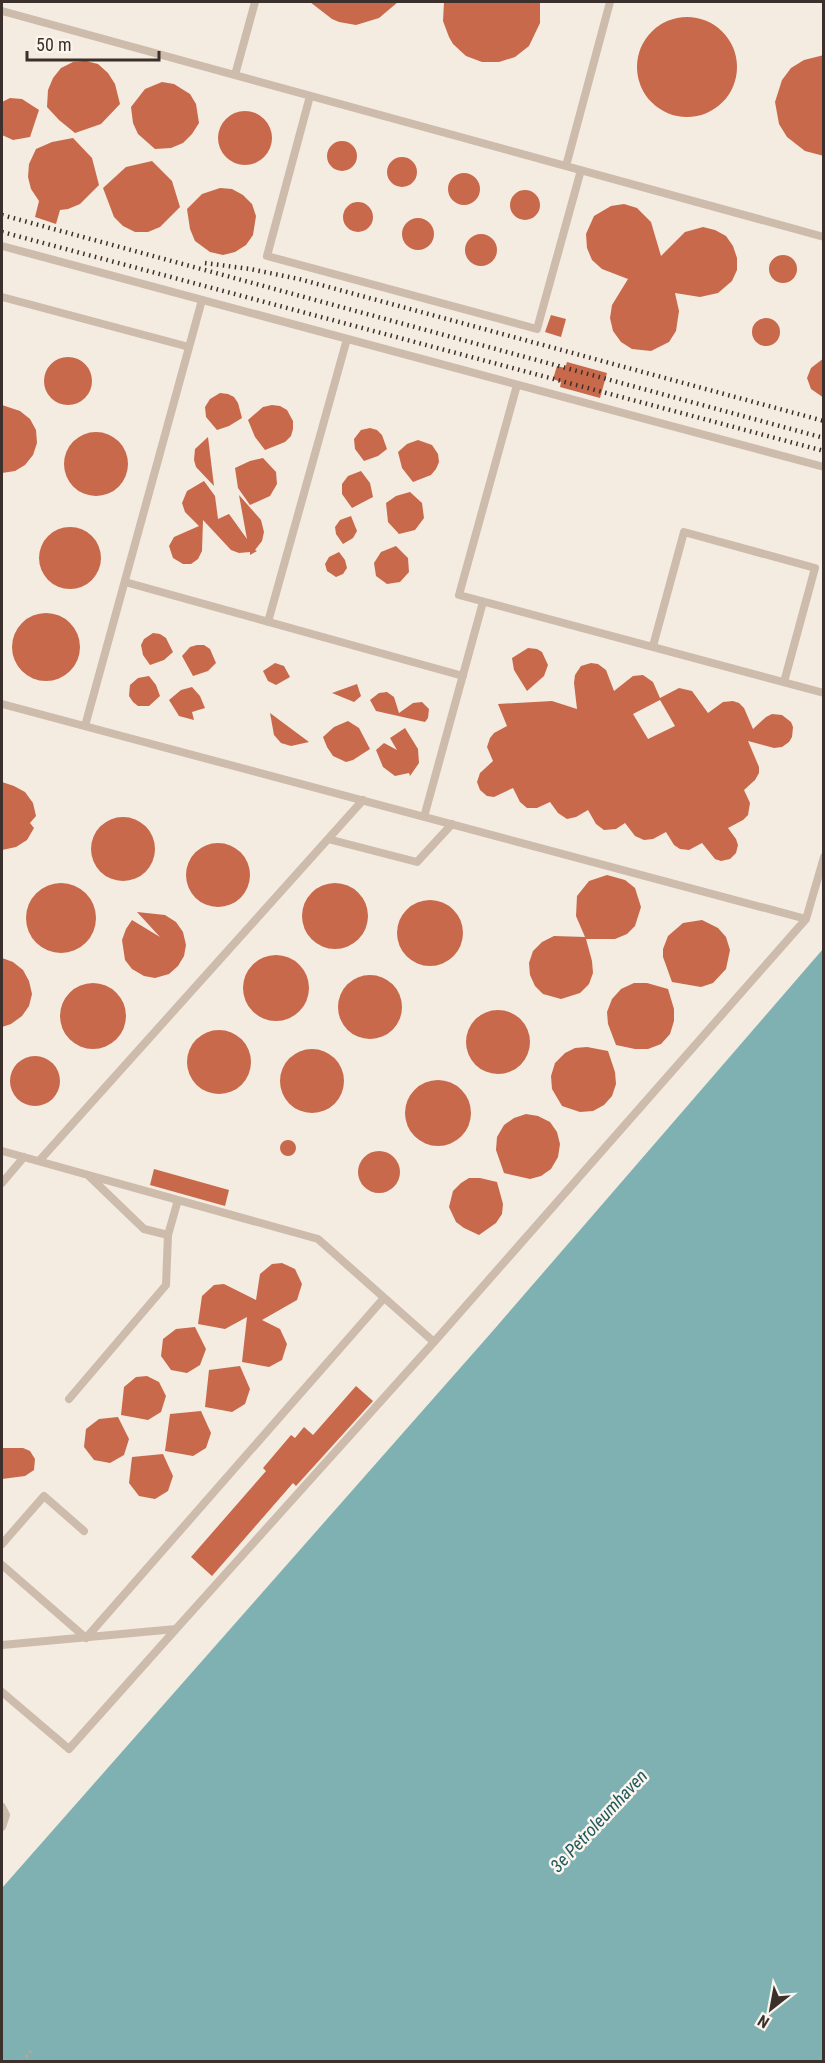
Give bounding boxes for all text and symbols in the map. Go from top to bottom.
scale bar [27,24,159,62]
text: 50 m [36,34,71,55]
water label: 3e Petroleumhaven [546,1765,651,1876]
north arrow [741,1979,801,2039]
text: N [754,2011,773,2032]

